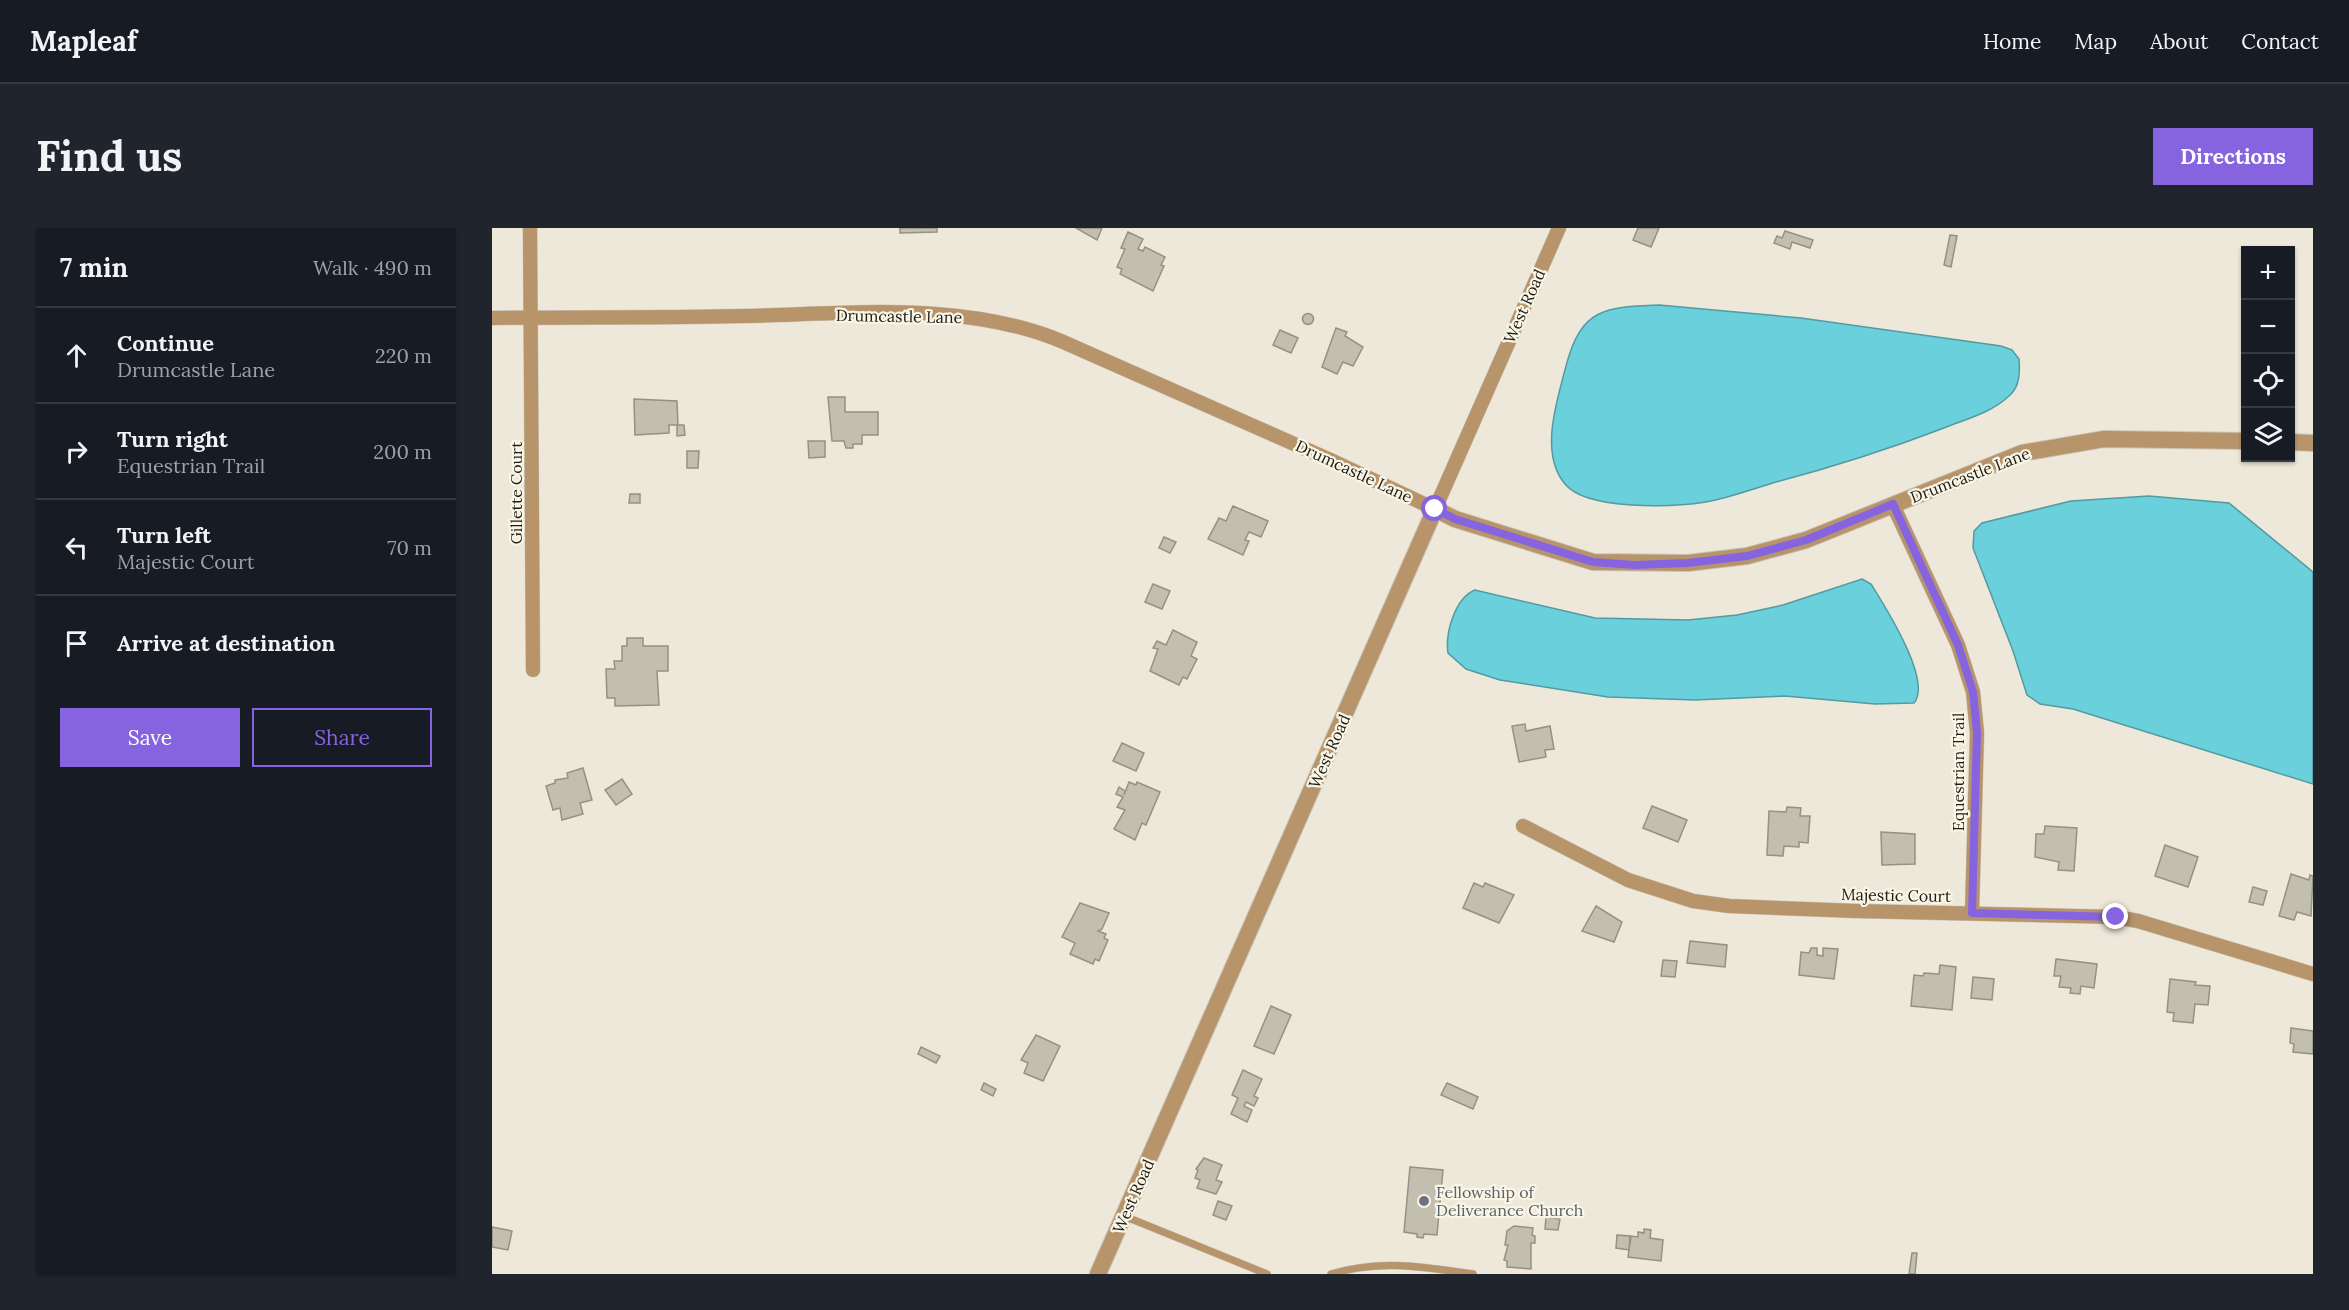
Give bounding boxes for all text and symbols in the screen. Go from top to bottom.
text: Mapleaf [30,23,137,59]
text: Home [1983,28,2041,55]
text: Map [2074,28,2117,55]
text: About [2150,28,2208,55]
text: Contact [2241,28,2319,55]
button: Directions [2153,128,2313,185]
text: Find us [36,129,182,183]
map controls [2241,246,2295,462]
button: + [2241,246,2295,300]
text: 7 min [60,251,128,284]
text: Walk · 490 m [313,255,432,280]
street label: West Road [1499,266,1549,346]
button: − [2241,300,2295,354]
street label: Drumcastle Lane [836,305,963,327]
text: Continue [117,329,214,357]
icon: ahead [60,339,93,372]
text: 220 m [375,343,432,368]
button: locate [2241,354,2295,408]
text: Drumcastle Lane [117,357,275,382]
button: layers [2241,408,2295,462]
text: Turn right [117,425,228,453]
icon: right [60,435,93,468]
street label: Drumcastle Lane [1292,435,1416,507]
text: 200 m [373,439,432,464]
street label: Gillette Court [506,441,526,544]
street label: Drumcastle Lane [1907,443,2033,507]
text: Equestrian Trail [117,453,265,478]
route start [1421,495,1447,521]
text: Turn left [117,521,211,549]
icon: left [60,531,93,564]
text: 70 m [387,535,432,560]
text: Majestic Court [117,549,254,574]
icon: arrive [60,627,93,660]
text: Arrive at destination [117,629,335,657]
button: Save [60,708,240,767]
button: Share [252,708,432,767]
street label: West Road [1304,711,1354,791]
street label: Equestrian Trail [1948,713,1968,831]
street label: Majestic Court [1841,884,1952,906]
route end [2102,903,2128,929]
street label: West Road [1108,1156,1158,1236]
place label: Fellowship of Deliverance Church [1436,1182,1584,1220]
marker: Fellowship of Deliverance Church [1417,1194,1431,1208]

